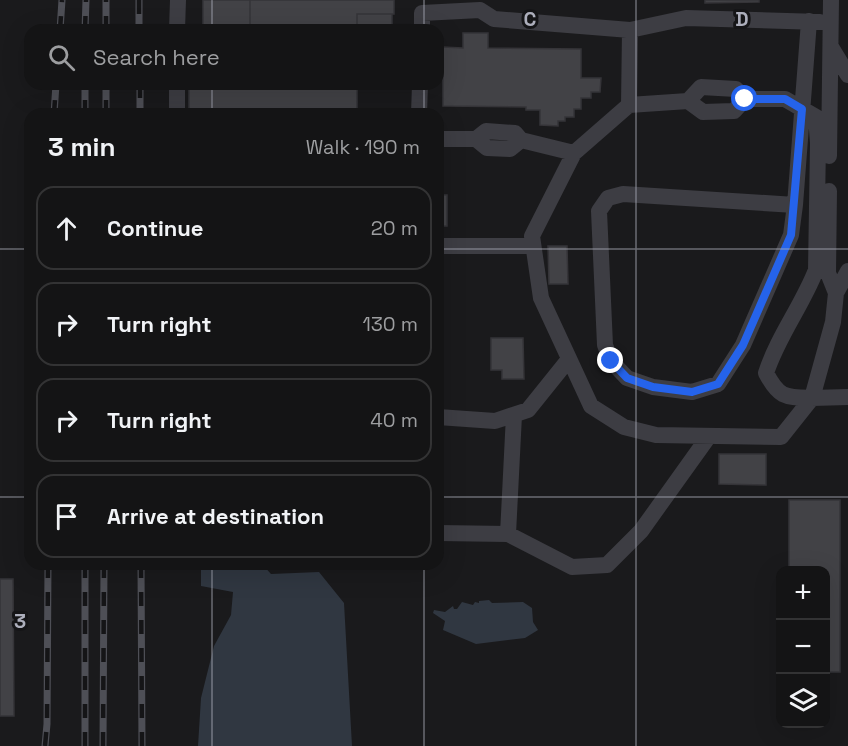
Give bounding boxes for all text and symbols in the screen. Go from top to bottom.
text: C [524,6,537,32]
text: D [735,6,749,32]
search box [24,24,444,90]
icon: search [45,41,78,74]
text: Search here [93,43,220,71]
route start [731,85,757,111]
text: 3 min [48,130,116,164]
text: Walk · 190 m [306,134,420,160]
icon: ahead [50,212,83,245]
text: Continue [107,214,203,242]
text: 20 m [371,215,418,241]
icon: right [50,308,83,341]
text: Turn right [107,310,212,338]
text: 130 m [362,311,418,337]
route end [597,347,623,373]
icon: right [50,404,83,437]
text: Turn right [107,406,212,434]
text: 40 m [370,407,418,433]
icon: arrive [50,500,83,533]
text: Arrive at destination [107,502,324,530]
map controls [776,566,830,728]
button: + [776,566,830,620]
text: 3 [14,608,26,634]
button: − [776,620,830,674]
button: layers [776,674,830,728]

